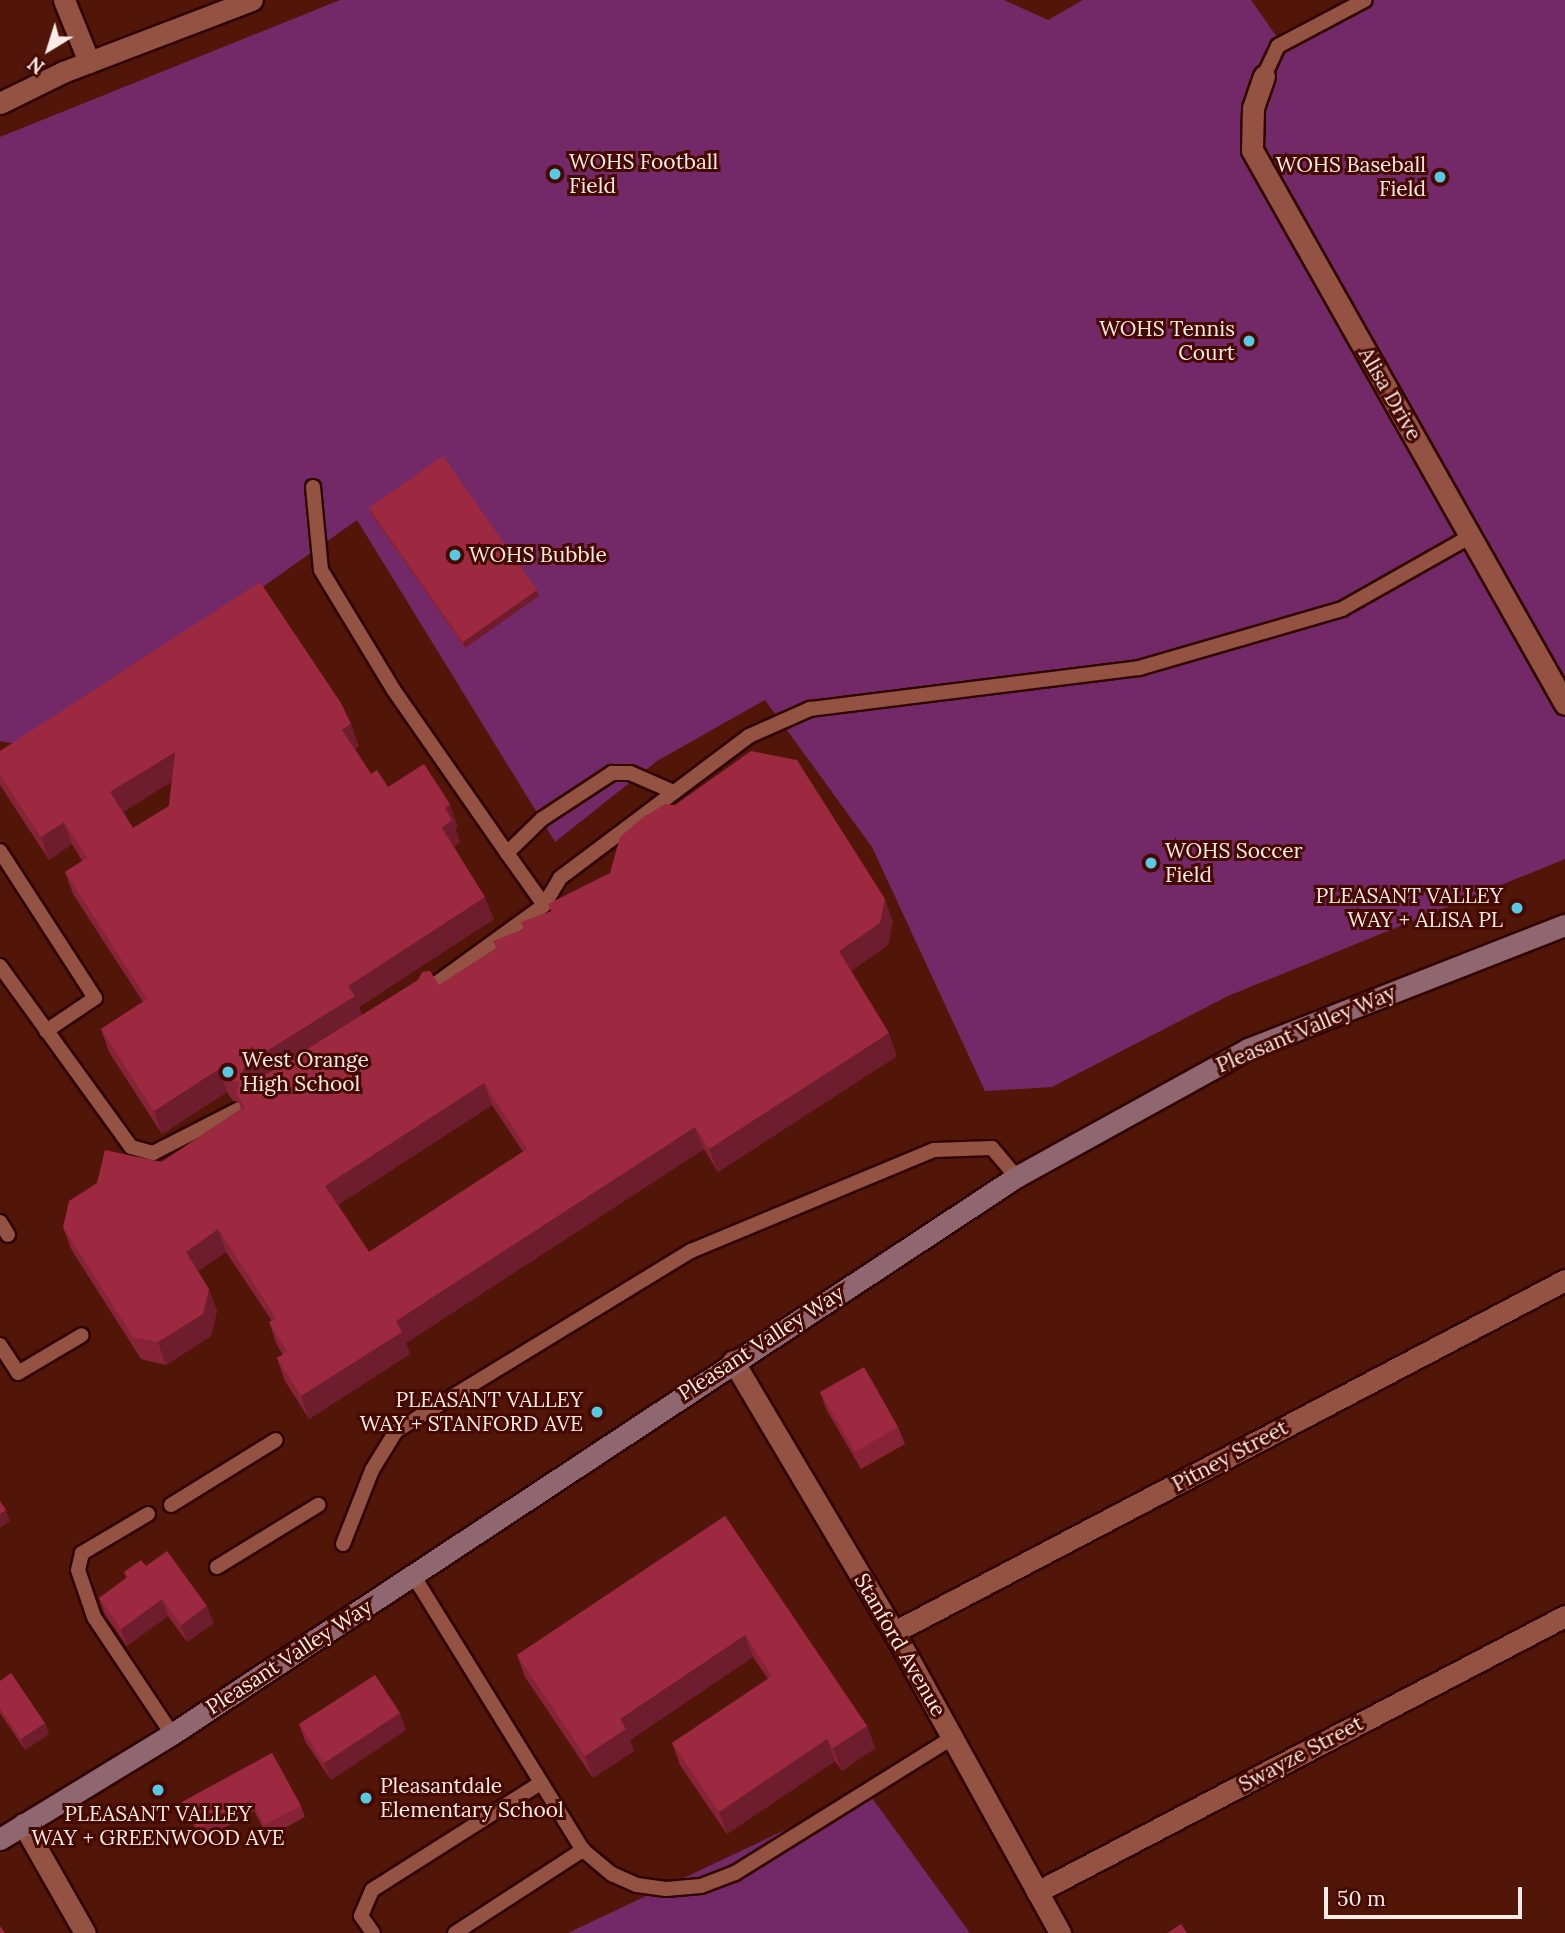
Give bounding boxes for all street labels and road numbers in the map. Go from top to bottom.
street label: Alisa Drive [1353,343,1427,445]
street label: Pleasant Valley Way [1213,980,1399,1078]
street label: Pleasant Valley Way [673,1280,849,1406]
street label: Pitney Street [1168,1415,1292,1497]
street label: Stanford Avenue [849,1569,951,1721]
street label: Pleasant Valley Way [201,1594,377,1720]
street label: Swayze Street [1235,1711,1367,1797]

